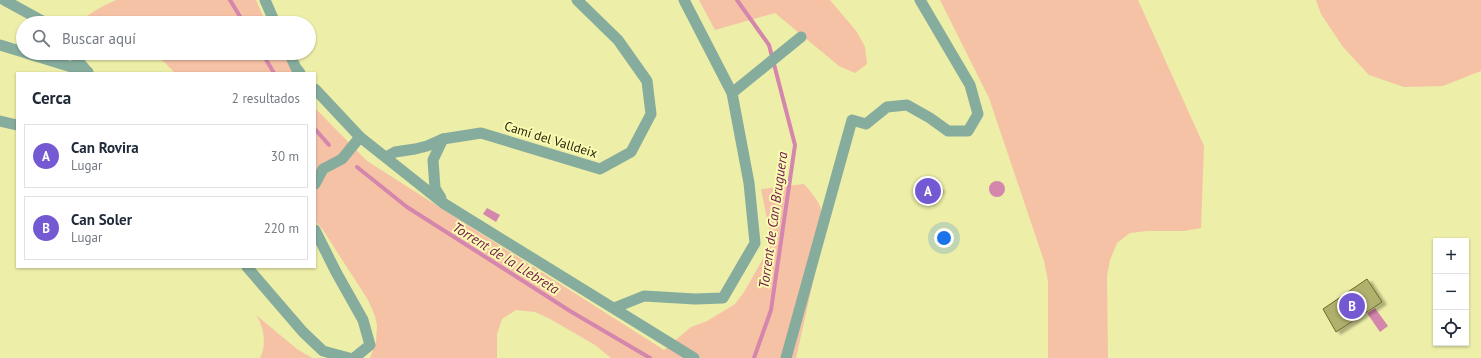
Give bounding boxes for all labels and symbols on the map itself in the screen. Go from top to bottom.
street label: Camí del Valldeix [502,117,600,162]
water label: Torrent de Can Bruguera [754,150,792,289]
pin: A [915,176,941,206]
water label: Torrent de la Llebreta [449,218,563,298]
your location [934,228,954,248]
pin: B [1339,291,1365,321]

